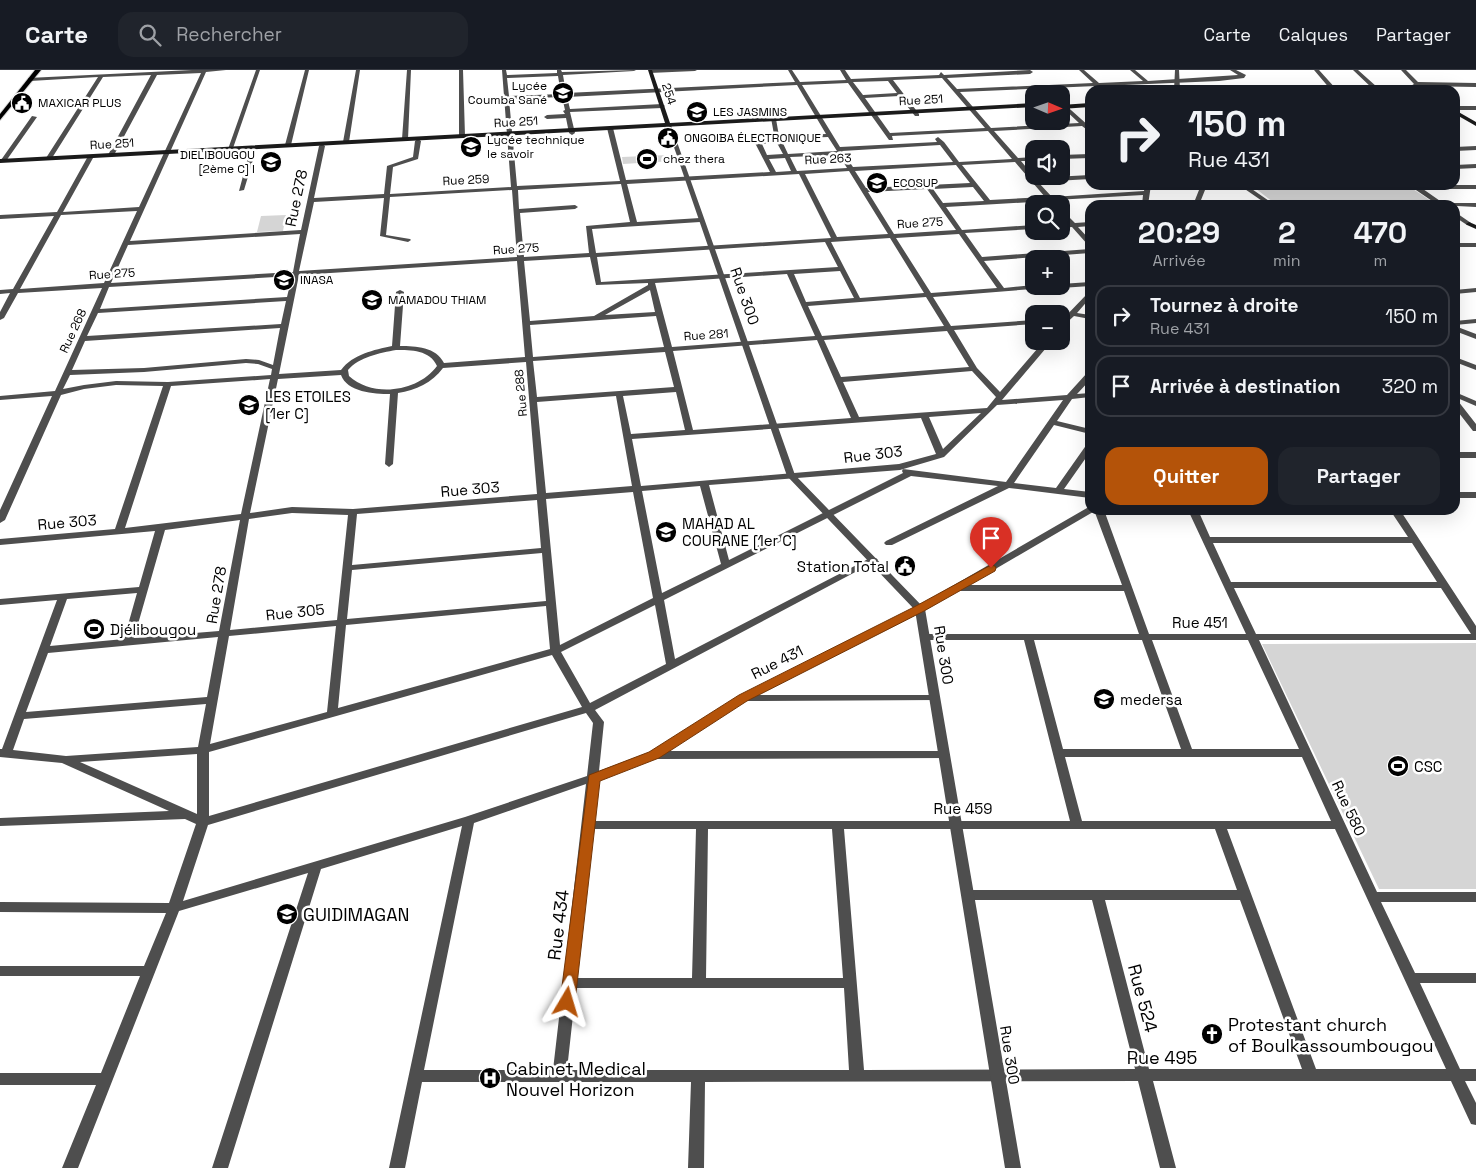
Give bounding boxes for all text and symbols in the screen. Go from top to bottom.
search box [118,12,468,57]
text: Carte [25,19,88,50]
icon: search [136,21,164,49]
text: Rechercher [176,22,282,47]
text: Carte [1204,23,1251,46]
text: Calques [1279,23,1348,46]
text: Partager [1376,23,1451,46]
place label: Lycée Coumba Sané [468,78,547,108]
school or university icon: Lycée Coumba Sané [551,81,575,105]
street label: 254 [658,81,680,107]
north arrow [1025,85,1070,130]
map controls [1025,85,1070,350]
public building icon: MAXICAR PLUS [10,91,34,115]
street label: Rue 251 [898,91,944,109]
place label: MAXICAR PLUS [38,95,121,111]
school or university icon: LES JASMINS [685,100,709,124]
text: 150 m [1188,102,1286,146]
place label: LES JASMINS [713,104,787,120]
icon: right [1105,105,1170,170]
street label: Rue 251 [493,113,539,131]
public building icon: ONGOIBA ÉLECTRONIQUE [656,126,680,150]
place label: ONGOIBA ÉLECTRONIQUE [684,130,821,146]
place label: Lycée technique le savoir [487,132,585,162]
street label: Rue 251 [89,135,135,153]
school or university icon: Lycée technique le savoir [459,135,483,159]
button: sound [1025,140,1070,185]
text: Rue 431 [1188,145,1270,173]
place label: DIELIBOUGOU [2ème C] I [180,147,255,177]
sports icon: chez thera [635,147,659,171]
school or university icon: DIELIBOUGOU [2ème C] I [259,150,283,174]
street label: Rue 263 [804,150,852,168]
place label: chez thera [663,151,725,167]
street label: Rue 278 [281,168,311,228]
street label: Rue 259 [442,171,490,189]
school or university icon: ECOSUP [865,171,889,195]
place label: ECOSUP [893,175,938,191]
button: search [1025,195,1070,240]
street label: Rue 275 [896,213,944,233]
text: 20:29 [1138,213,1220,252]
text: 2 [1278,213,1296,252]
text: 470 [1353,213,1407,252]
street label: Rue 275 [492,239,540,259]
button: + [1025,250,1070,295]
text: Arrivée [1152,250,1206,271]
text: min [1273,250,1301,271]
text: m [1373,250,1387,271]
street label: Rue 275 [88,264,136,284]
street label: Rue 300 [726,265,764,327]
school or university icon: INASA [272,268,296,292]
place label: INASA [300,272,334,288]
school or university icon: MAMADOU THIAM [360,288,384,312]
place label: MAMADOU THIAM [388,292,486,308]
text: Tournez à droite [1150,293,1299,318]
icon: right [1107,302,1135,330]
text: 150 m [1385,304,1438,329]
button: − [1025,305,1070,350]
street label: Rue 268 [56,306,90,356]
text: Rue 431 [1150,318,1210,339]
street label: Rue 281 [683,325,729,345]
street label: Rue 288 [511,369,531,417]
icon: arrive [1107,372,1135,400]
text: Arrivée à destination [1150,374,1340,399]
text: 320 m [1382,374,1438,399]
place label: LES ETOILES [1er C] [265,387,351,424]
school or university icon: LES ETOILES [1er C] [237,393,261,417]
street label: Rue 303 [843,441,903,467]
button: Quitter [1105,447,1268,505]
button: Partager [1278,447,1440,505]
street label: Rue 303 [440,477,500,501]
street label: Rue 303 [37,510,97,534]
place label: MAHAD AL COURANE [1er C] [682,514,797,551]
pin [970,517,1012,568]
school or university icon: MAHAD AL COURANE [1er C] [654,520,678,544]
icon: arrive [977,524,1005,552]
public building icon: Station Total [893,554,917,578]
place label: Station Total [797,557,889,576]
street label: Rue 278 [202,565,230,625]
street label: Rue 305 [265,599,325,625]
street label: Rue 451 [1172,613,1228,632]
sports icon: Djélibougou [82,617,106,641]
place label: Djélibougou [110,620,196,639]
street label: Rue 300 [930,624,958,686]
street label: Rue 431 [748,641,806,683]
school or university icon: medersa [1092,687,1116,711]
place label: medersa [1120,690,1183,709]
sports icon: CSC [1386,754,1410,778]
place label: CSC [1414,757,1442,776]
street label: Rue 580 [1328,777,1370,839]
street label: Rue 459 [934,799,992,818]
street label: Rue 434 [542,888,574,962]
school or university icon: GUIDIMAGAN [275,902,299,926]
place label: GUIDIMAGAN [303,903,410,926]
street label: Rue 524 [1123,961,1163,1035]
position arrow [540,975,592,1027]
place label: Protestant church of Boulkassoumbougou [1228,1013,1434,1057]
church icon: Protestant church of Boulkassoumbougou [1200,1022,1224,1046]
street label: Rue 300 [996,1024,1024,1086]
street label: Rue 495 [1127,1046,1197,1069]
place label: Cabinet Medical Nouvel Horizon [506,1057,646,1101]
hospital icon: Cabinet Medical Nouvel Horizon [478,1066,502,1090]

